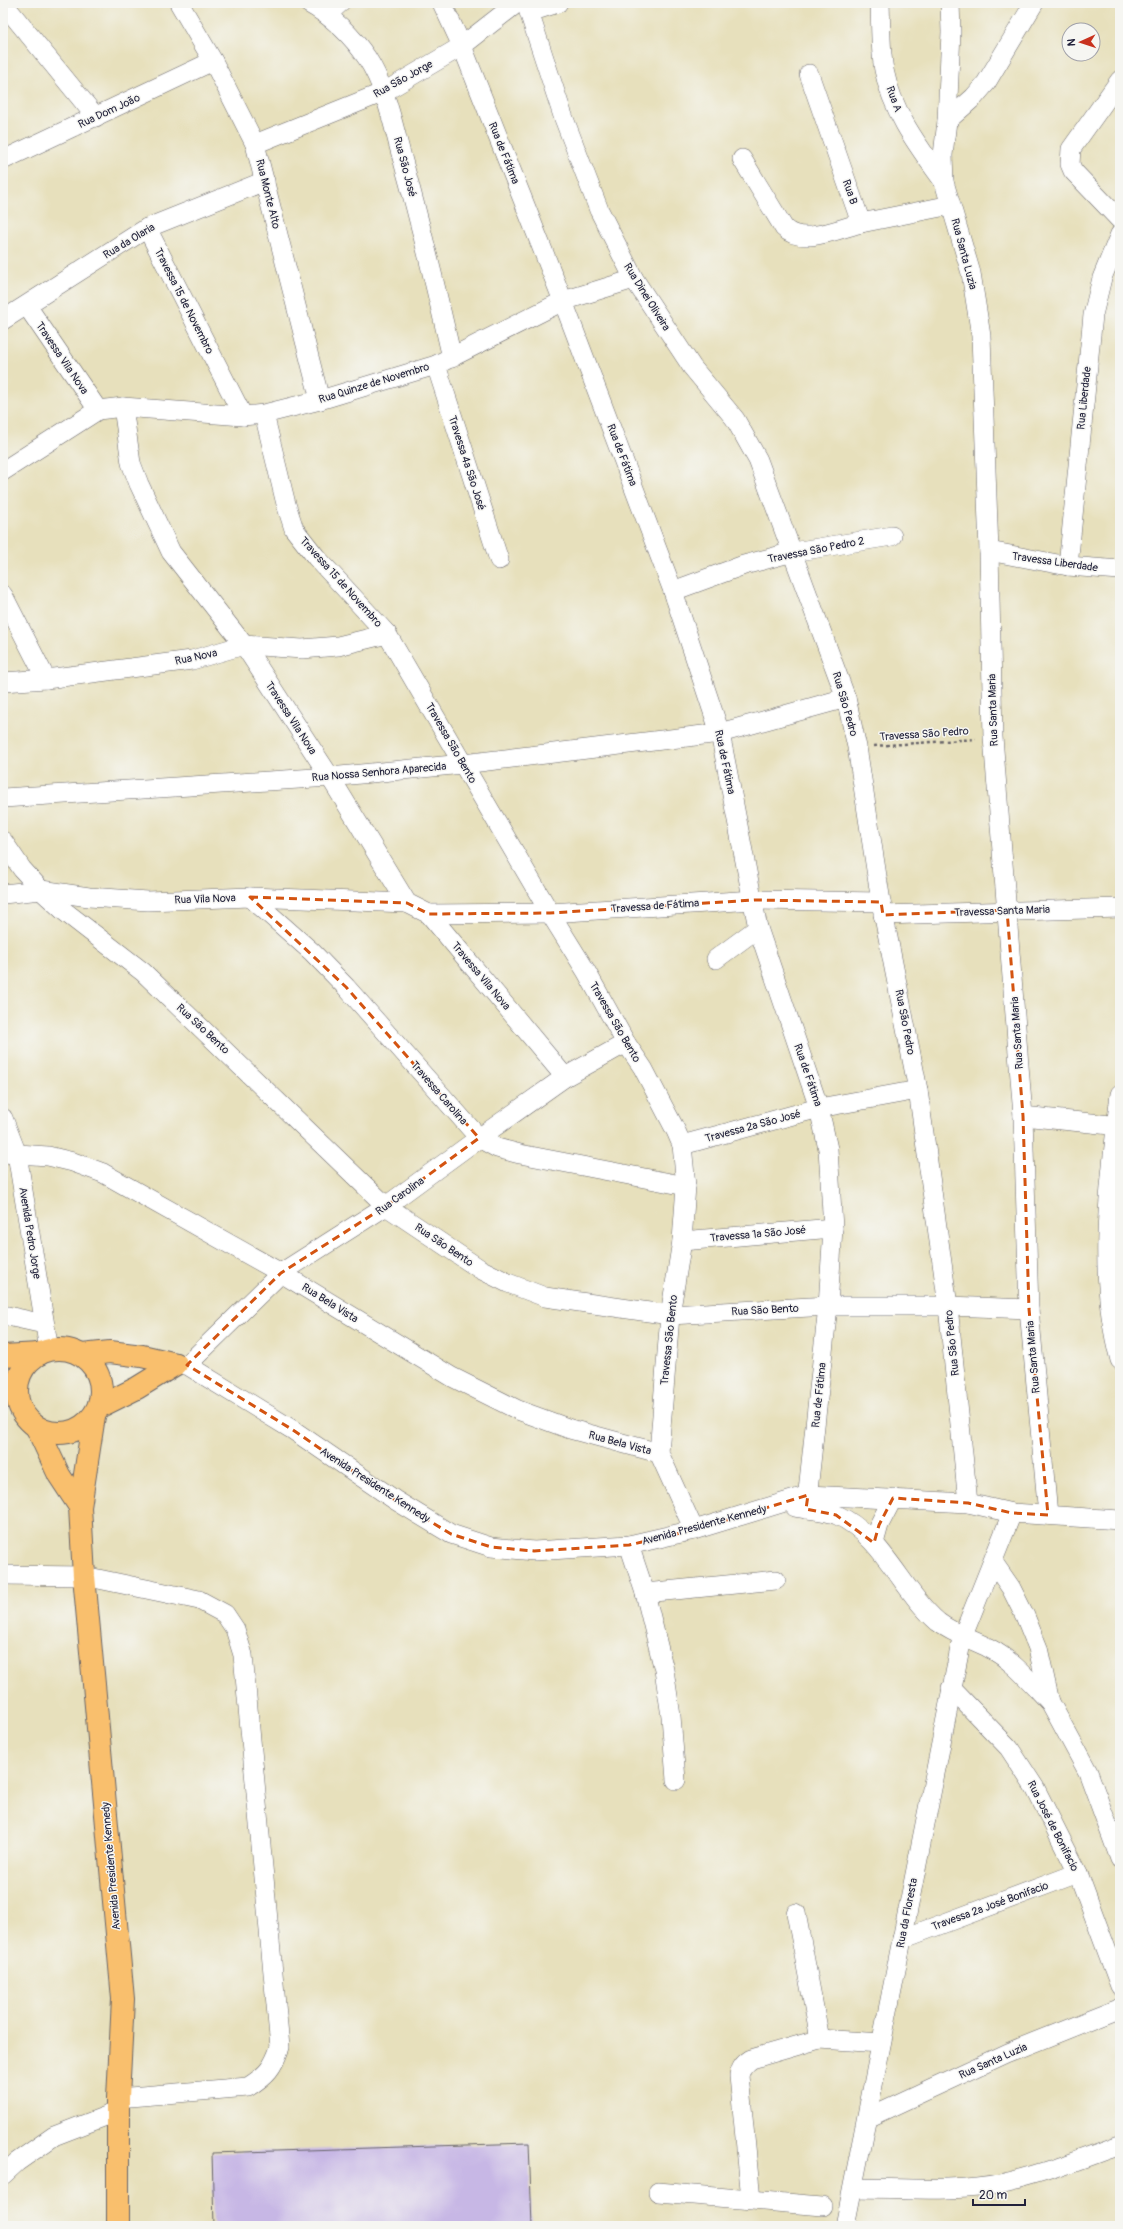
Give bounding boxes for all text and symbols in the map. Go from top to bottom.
north arrow [1061,22,1101,62]
text: N [1065,38,1078,47]
street label: Rua São Jorge [371,57,435,101]
street label: Rua A [883,84,905,114]
street label: Rua Dom João [76,91,142,131]
street label: Rua de Fátima [486,120,522,186]
street label: Rua São José [391,136,419,199]
street label: Rua Monte Alto [253,158,283,230]
street label: Rua B [840,178,860,206]
street label: Rua Santa Luzia [948,217,980,291]
street label: Rua da Olaria [101,220,157,262]
street label: Travessa 15 de Novembro [152,246,216,356]
street label: Rua Dinei Oliveira [621,261,673,333]
street label: Travessa Vila Nova [33,319,91,397]
street label: Rua Quinze de Novembro [317,360,431,406]
street label: Rua Liberdade [1074,365,1094,430]
street label: Travessa 4ª São José [446,414,488,512]
street label: Rua de Fátima [604,422,640,488]
street label: Travessa 15 de Novembro [297,534,385,630]
street label: Travessa São Pedro 2 [767,534,865,566]
street label: Travessa Liberdade [1011,550,1099,575]
street label: Rua Nova [174,646,218,668]
street label: Rua São Pedro [830,670,860,738]
street label: Rua Santa Maria [985,673,1001,747]
street label: Travessa Vila Nova [263,679,319,757]
street label: Travessa São Bento [423,700,479,786]
street label: Travessa São Pedro [879,724,969,744]
street label: Rua de Fátima [712,729,738,795]
street label: Rua Nossa Senhora Aparecida [311,760,447,784]
street label: Rua Vila Nova [174,891,236,907]
street label: Travessa de Fátima [610,896,700,916]
street label: Travessa Santa Maria [954,903,1050,919]
street label: Travessa Vila Nova [449,939,513,1013]
street label: Travessa São Bento [587,979,643,1065]
street label: Rua São Pedro [892,988,918,1056]
street label: Rua Santa Maria [1008,996,1026,1070]
street label: Rua São Bento [174,1001,232,1057]
street label: Rua de Fátima [791,1042,825,1108]
street label: Travessa Carolina [408,1059,470,1127]
street label: Travessa 2ª São José [704,1107,802,1145]
street label: Rua Carolina [373,1174,427,1218]
street label: Avenida Pedro Jorge [16,1186,44,1280]
street label: Rua São Bento [412,1221,476,1269]
street label: Travessa 1ª São José [709,1223,807,1245]
street label: Rua Bela Vista [299,1280,361,1326]
street label: Travessa São Bento [658,1294,680,1386]
street label: Rua São Bento [731,1302,799,1318]
street label: Rua São Pedro [942,1309,962,1377]
street label: Rua Santa Maria [1023,1320,1043,1394]
street label: Rua de Fátima [809,1362,829,1428]
street label: Rua Bela Vista [587,1428,653,1458]
street label: Avenida Presidente Kennedy [318,1445,433,1526]
street label: Avenida Presidente Kennedy [640,1502,768,1548]
street label: Rua José de Bonifacio [1025,1779,1081,1874]
street label: Avenida Presidente Kennedy [99,1801,123,1931]
street label: Rua da Floresta [894,1877,920,1949]
street label: Travessa 2ª José Bonifacio [930,1879,1050,1933]
street label: Rua Santa Luzia [957,2040,1029,2082]
scale bar [973,2181,1025,2207]
text: 20 m [979,2188,1008,2203]

